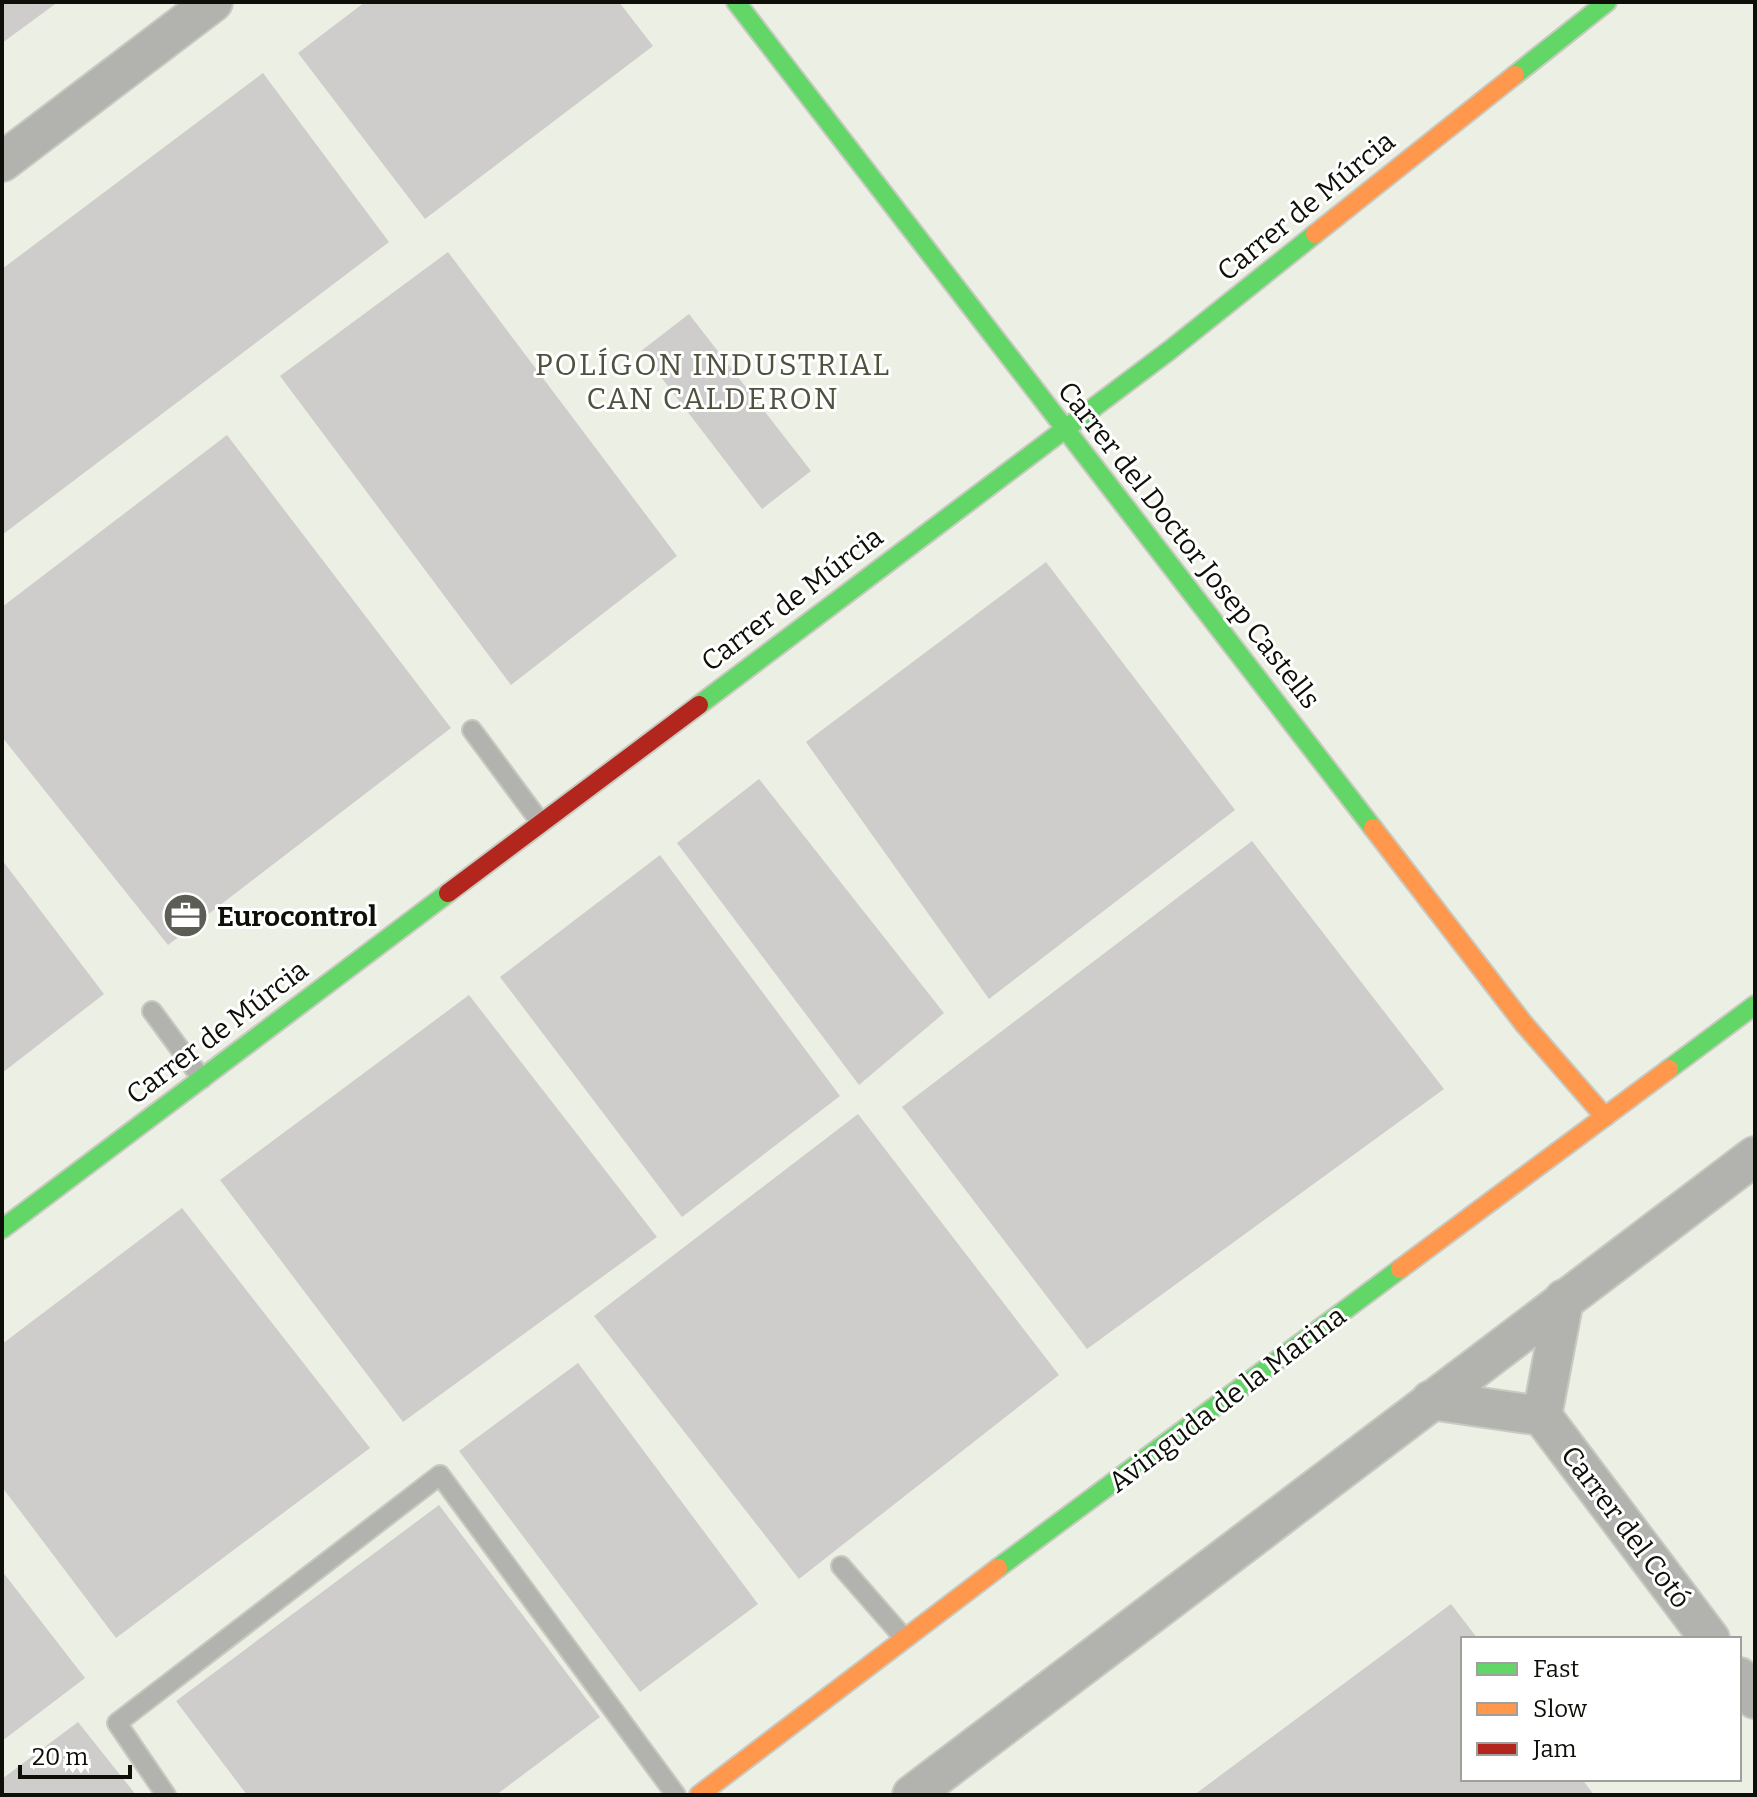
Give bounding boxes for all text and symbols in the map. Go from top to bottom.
street label: Carrer de Múrcia [1211,124,1401,288]
district label: POLÍGON INDUSTRIAL CAN CALDERON [535,347,891,417]
street label: Carrer del Doctor Josep Castells [1051,375,1327,715]
street label: Carrer de Múrcia [695,520,889,678]
office icon: Eurocontrol [162,892,210,940]
place label: Eurocontrol [217,900,377,933]
street label: Carrer de Múrcia [120,953,314,1111]
street label: Avinguda de la Marina [1102,1299,1352,1499]
street label: Carrer del Cotó [1554,1439,1698,1615]
legend [1461,1637,1741,1781]
text: Fast [1533,1655,1579,1683]
text: Slow [1533,1695,1588,1723]
scale bar [20,1729,130,1779]
text: Jam [1532,1735,1577,1763]
text: 20 m [32,1743,88,1771]

